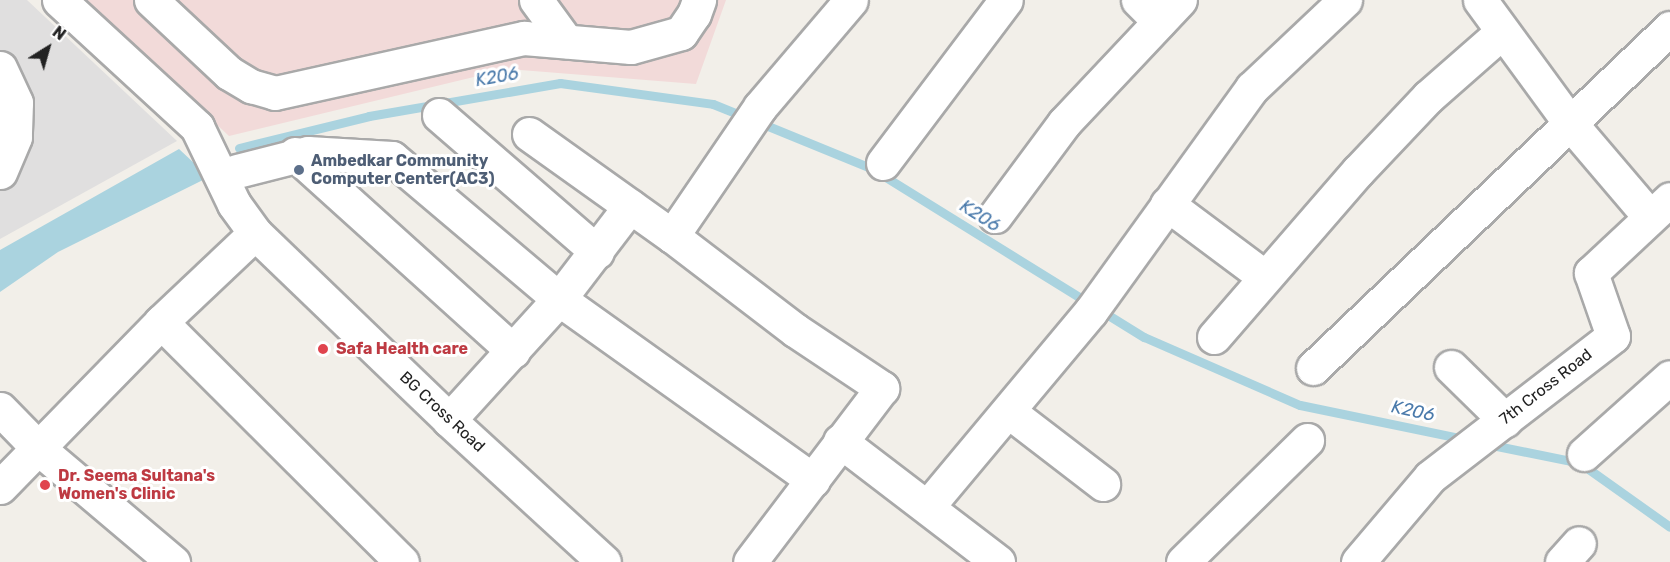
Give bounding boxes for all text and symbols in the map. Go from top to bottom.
north arrow [18,18,78,78]
text: N [49,22,69,44]
water label: K206 [474,63,520,91]
place label: Ambedkar Community Computer Center(AC3) [311,151,495,189]
marker: Ambedkar Community Computer Center(AC3) [292,163,306,177]
water label: K206 [956,195,1004,237]
place label: Safa Health care [336,339,468,359]
marker: Safa Health care [314,340,332,358]
street label: 7th Cross Road [1496,345,1596,429]
street label: BG Cross Road [395,368,489,456]
water label: K206 [1390,396,1436,426]
place label: Dr. Seema Sultana's Women's Clinic [58,466,215,504]
marker: Dr. Seema Sultana's Women's Clinic [36,476,54,494]

